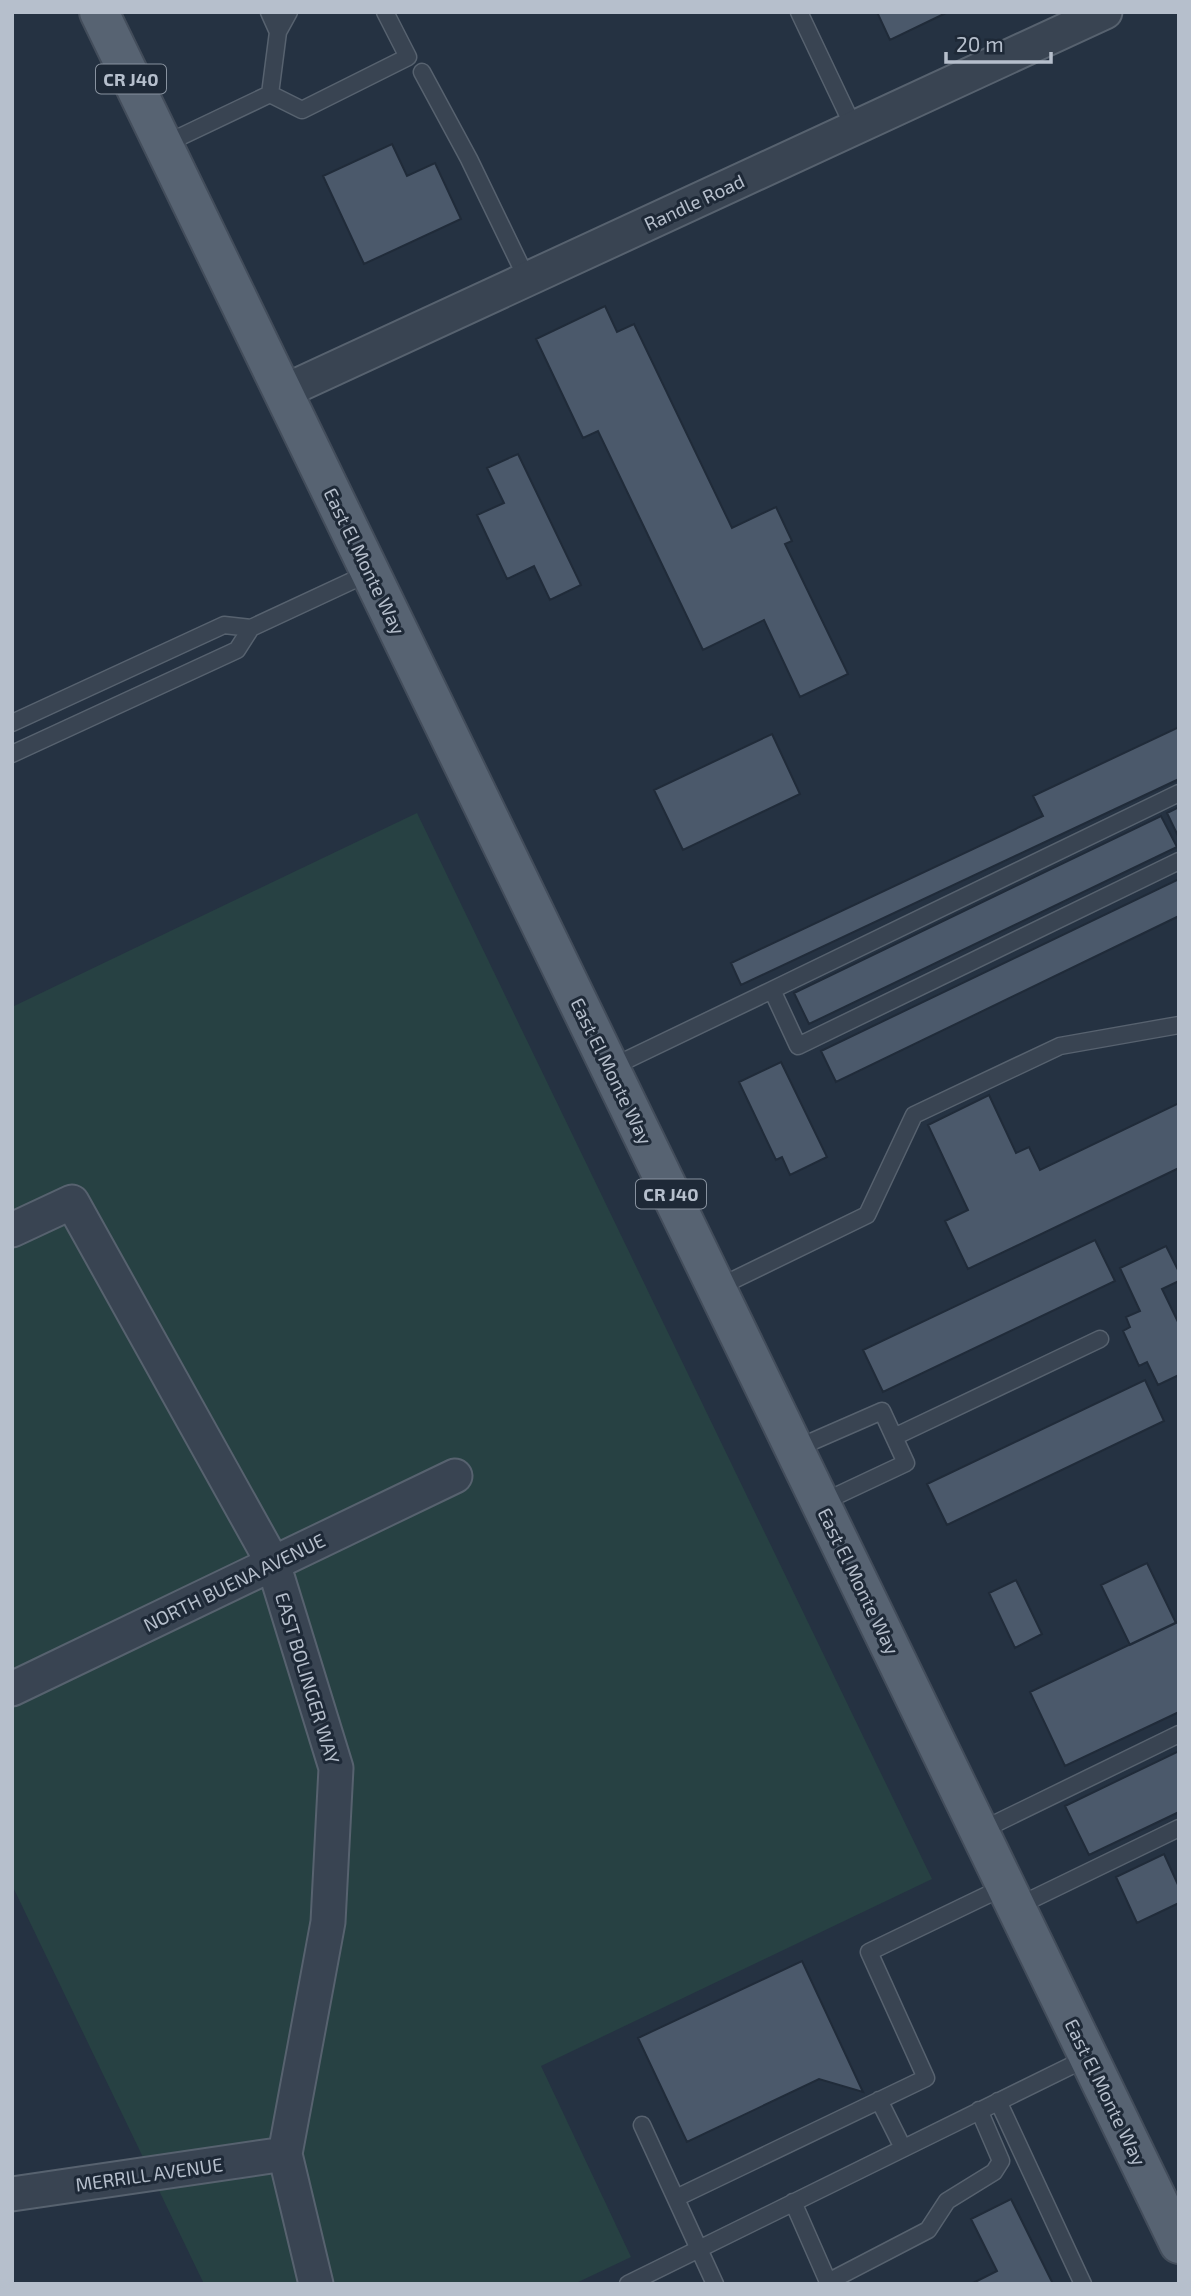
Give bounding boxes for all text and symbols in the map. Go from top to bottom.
scale bar [946,21,1051,65]
text: 20 m [956,31,1004,56]
road number: CR J40 [96,64,166,94]
street label: Randle Road [640,169,748,235]
street label: East El Monte Way [319,484,411,638]
street label: East El Monte Way [566,994,658,1148]
road number: CR J40 [636,1180,706,1209]
street label: East El Monte Way [813,1504,905,1658]
street label: NORTH BUENA AVENUE [139,1528,329,1636]
street label: EAST BOLINGER WAY [271,1589,345,1767]
street label: East El Monte Way [1060,2015,1152,2169]
street label: MERRILL AVENUE [74,2152,224,2196]

